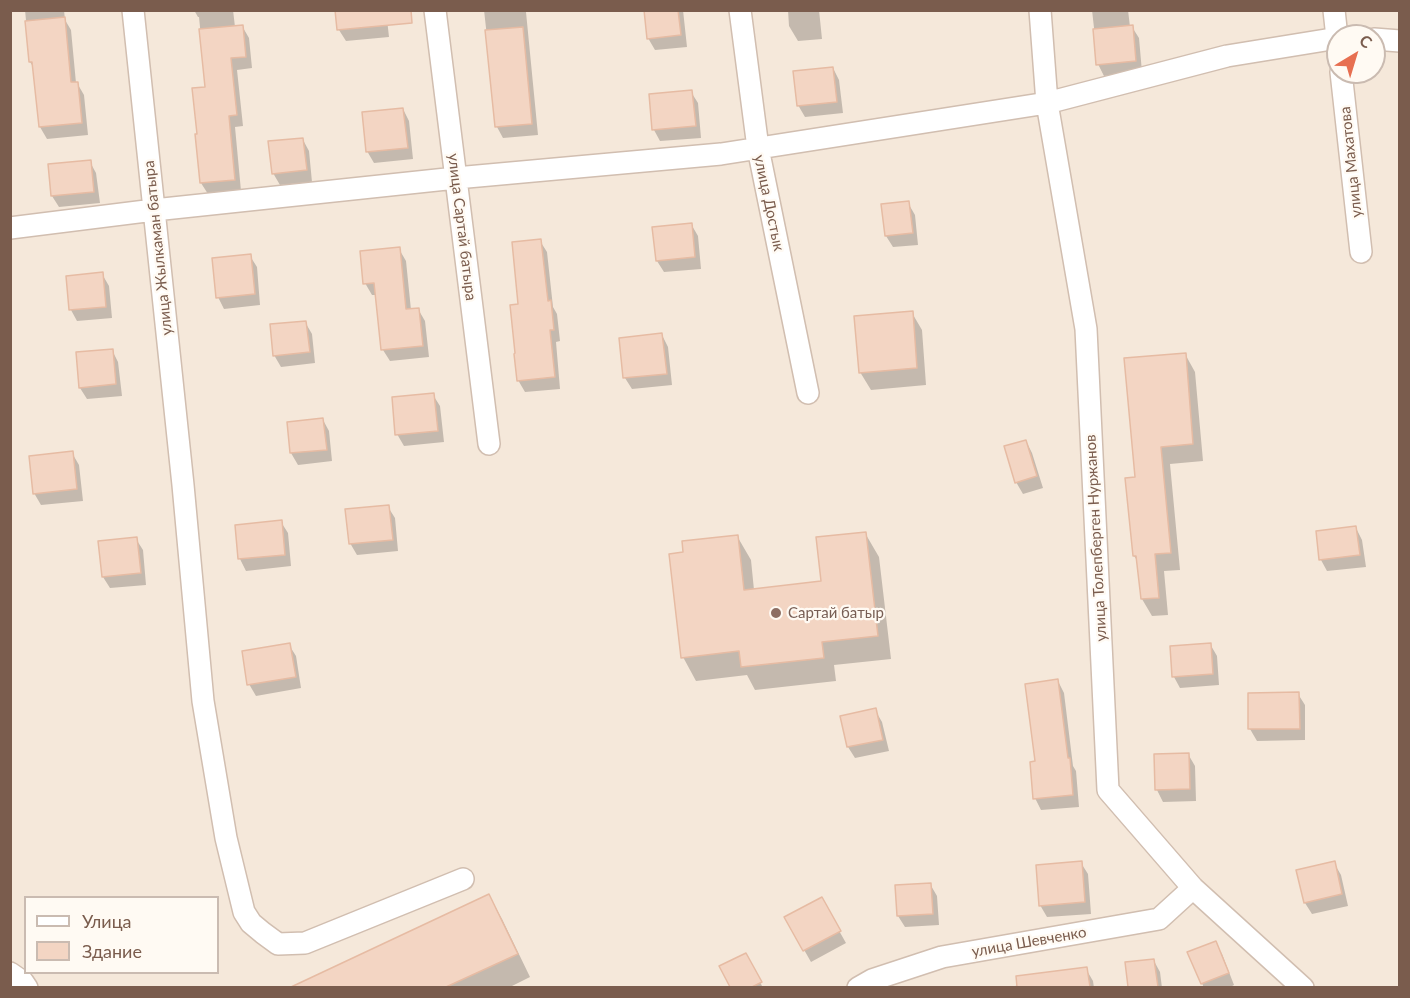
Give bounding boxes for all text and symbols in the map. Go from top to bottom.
north arrow [1326,24,1386,84]
text: С [1356,30,1376,52]
street label: улица Махатова [1336,106,1366,218]
street label: улица Сартай батыра [444,152,480,302]
street label: улица Достык [750,153,788,253]
street label: улица Жылкаман батыра [140,160,176,336]
street label: улица Толепберген Нуржанов [1082,434,1110,642]
place label: Сартай батыр [788,604,884,622]
marker: Сартай батыр [769,606,783,620]
legend [24,896,219,974]
text: Улица [82,910,132,932]
street label: улица Шевченко [970,923,1088,961]
text: Здание [82,940,142,962]

